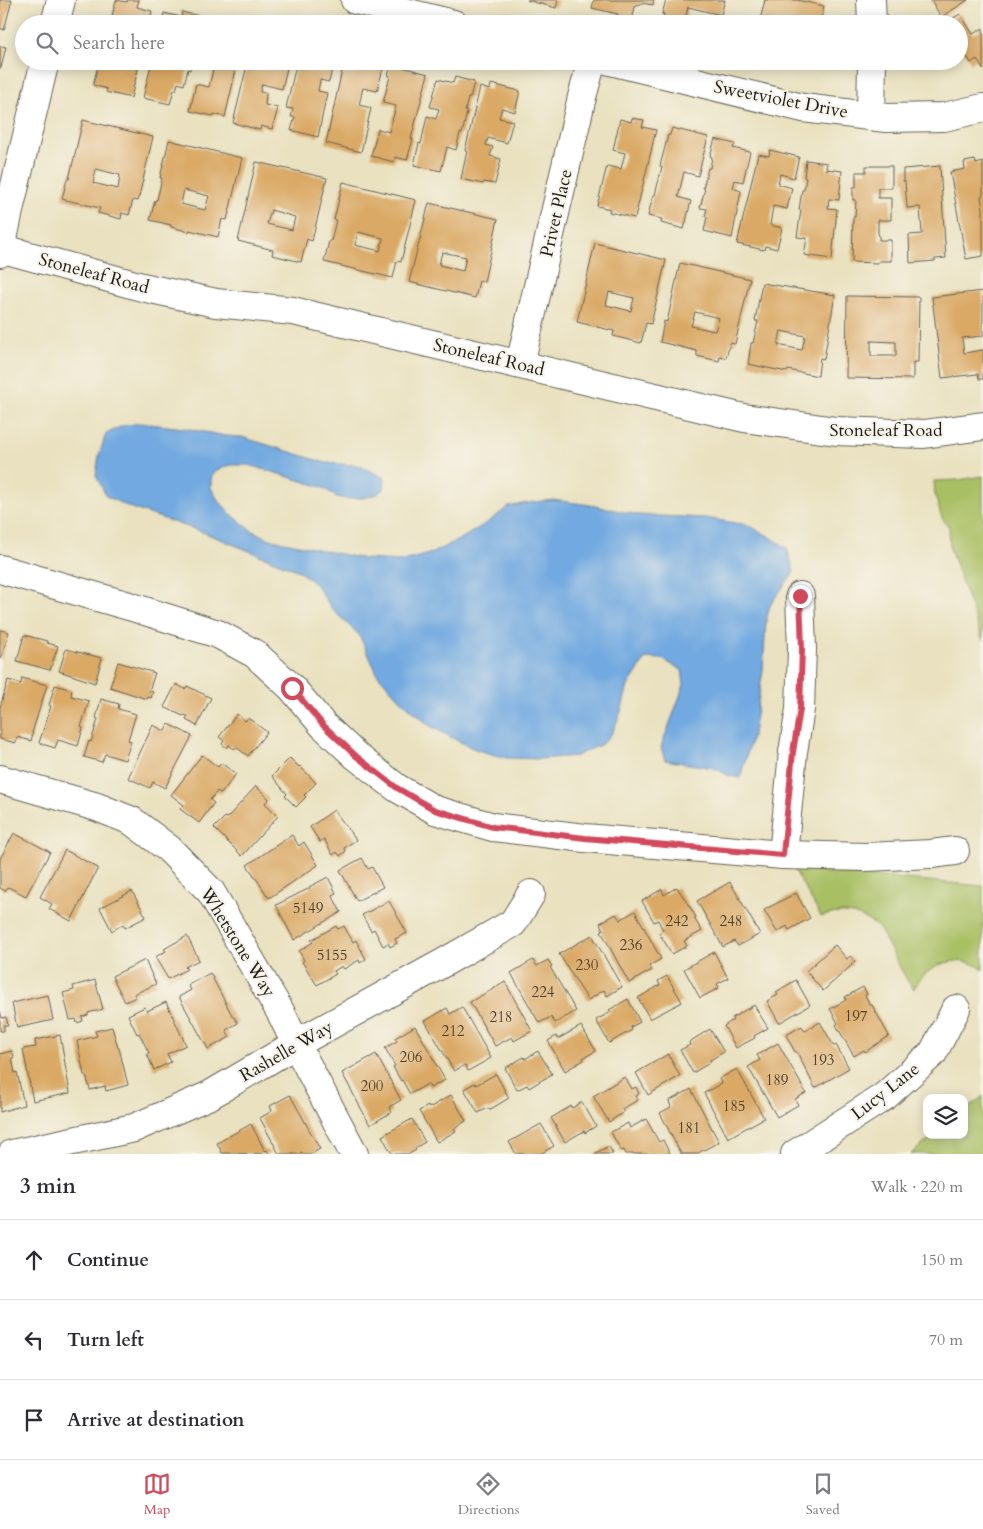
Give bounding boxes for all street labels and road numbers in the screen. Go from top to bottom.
street label: Sweetviolet Drive [712,74,850,125]
street label: Privet Place [534,167,579,260]
street label: Stoneleaf Road [36,247,152,300]
street label: Stoneleaf Road [431,333,547,382]
street label: Stoneleaf Road [829,418,943,443]
street label: Whetstone Way [193,882,282,1003]
street label: Rashelle Way [235,1014,338,1088]
street label: Lucy Lane [846,1057,925,1126]

